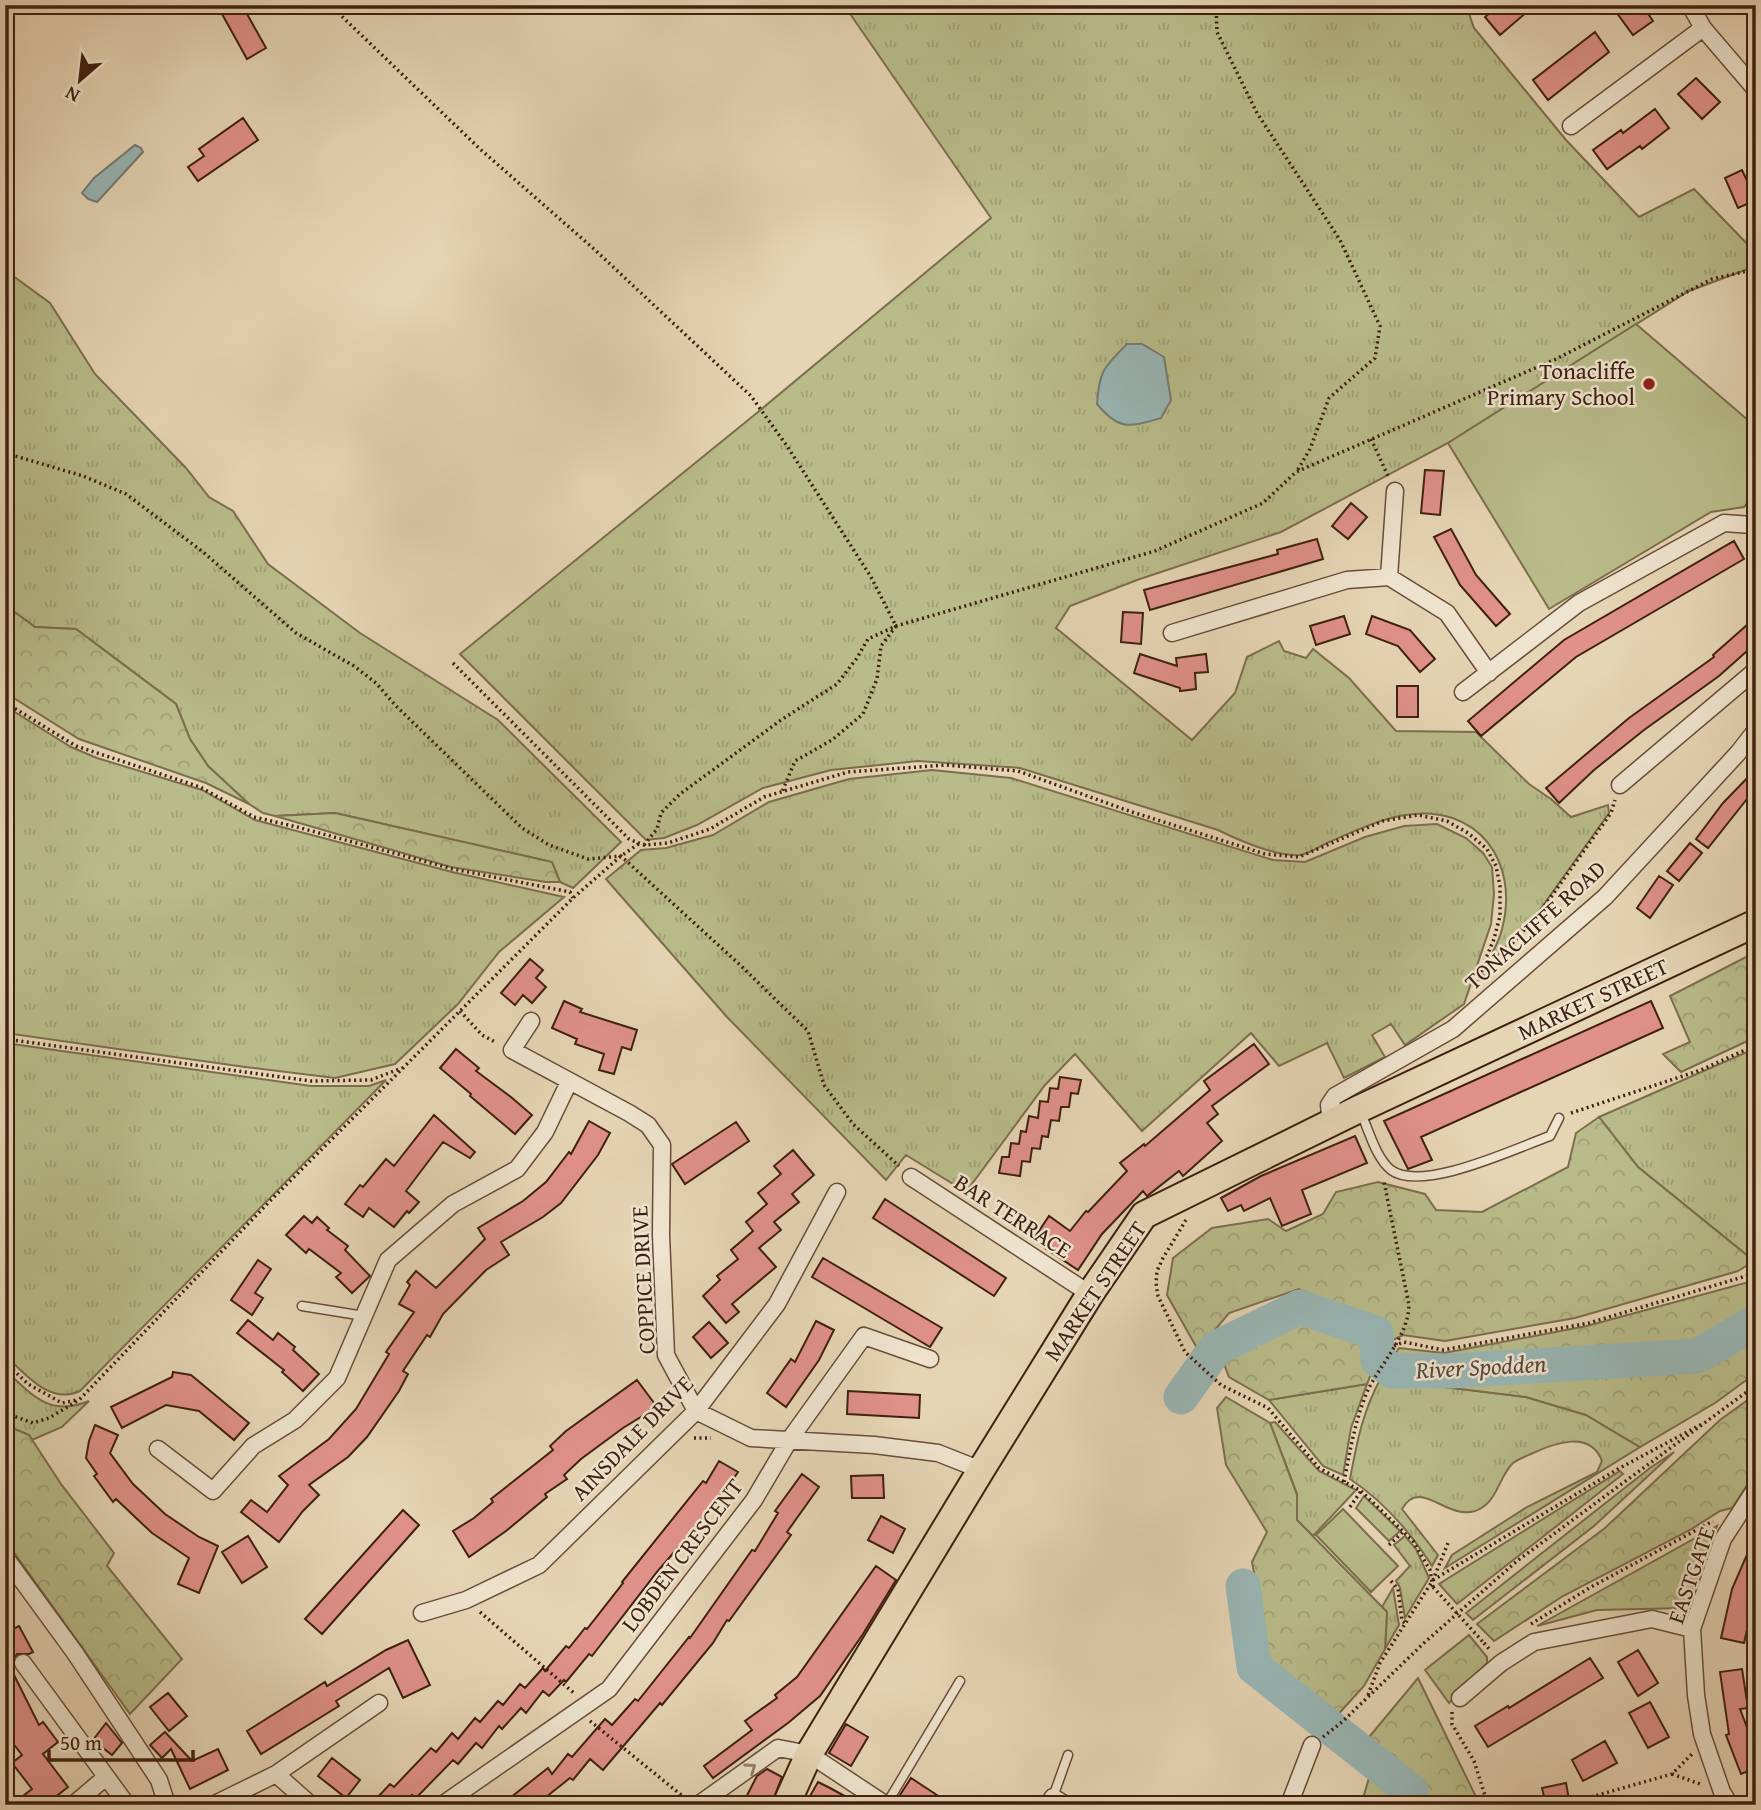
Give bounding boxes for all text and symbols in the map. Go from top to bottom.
north arrow [46,46,116,116]
text: N [60,80,84,110]
place label: Tonacliffe Primary School [1487,354,1635,413]
marker: Tonacliffe Primary School [1641,376,1657,392]
street label: TONACLIFFE ROAD [1457,852,1613,997]
street label: MARKET STREET [1512,949,1674,1048]
street label: BAR TERRACE [948,1165,1078,1266]
street label: COPPICE DRIVE [622,1205,663,1355]
street label: MARKET STREET [1035,1214,1154,1367]
water label: River Spodden [1414,1346,1547,1387]
street label: AINSDALE DRIVE [563,1367,700,1508]
street label: LOBDEN CRESCENT [613,1471,750,1638]
street label: EASTGATE [1659,1522,1723,1628]
scale bar [49,1719,192,1763]
text: 50 m [60,1727,102,1758]
one-way arrow [743,1764,756,1776]

